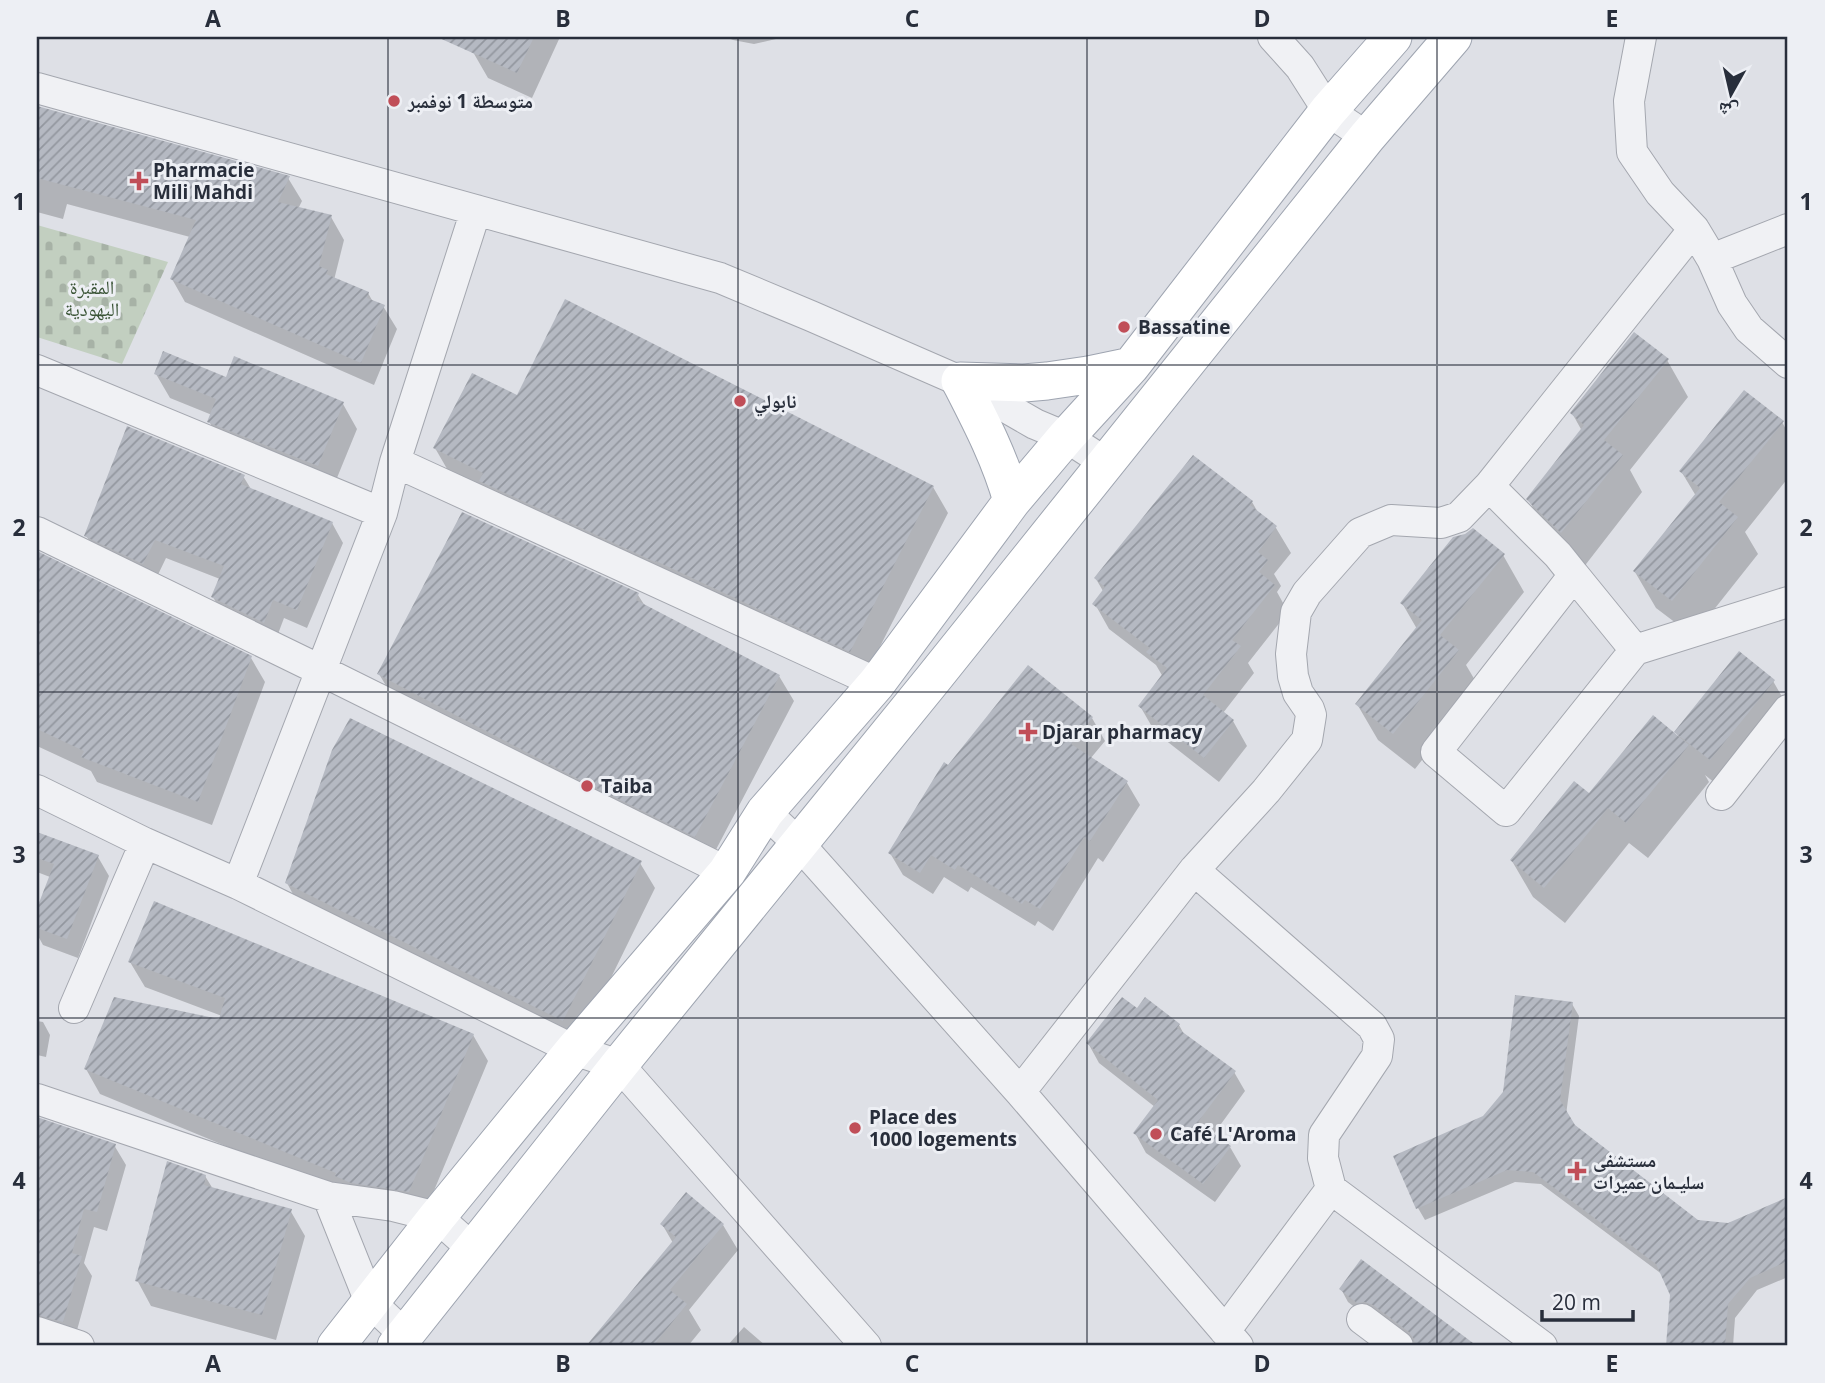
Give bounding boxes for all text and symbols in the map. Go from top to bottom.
text: A [205,2,221,34]
text: B [555,2,571,34]
text: C [905,2,919,34]
text: D [1253,2,1271,34]
text: E [1606,2,1618,34]
north arrow [1696,60,1766,130]
place label: متوسطة 1 نوفمبر [407,88,533,114]
marker: متوسطة 1 نوفمبر [386,93,402,109]
text: ش [1717,97,1740,125]
place label: Pharmacie Mili Mahdi [153,157,254,205]
marker: Pharmacie Mili Mahdi [131,173,147,189]
text: 1 [12,185,26,217]
text: 1 [1799,185,1813,217]
park label: المقبرة اليهودية [65,274,119,322]
place label: Bassatine [1138,314,1230,340]
marker: Bassatine [1116,319,1132,335]
place label: نابولي [754,388,796,417]
marker: نابولي [732,393,748,409]
text: 2 [12,511,26,543]
text: 2 [1799,511,1813,543]
place label: Djarar pharmacy [1042,719,1203,745]
marker: Djarar pharmacy [1020,724,1036,740]
place label: Taiba [601,773,653,799]
marker: Taiba [579,778,595,794]
text: 3 [12,838,26,870]
text: 3 [1799,838,1813,870]
place label: Place des 1000 logements [869,1104,1017,1152]
marker: Place des 1000 logements [847,1120,863,1136]
place label: Café L'Aroma [1170,1121,1297,1147]
marker: Café L'Aroma [1148,1126,1164,1142]
place label: مستشفى سليـمان عميرات [1593,1147,1704,1195]
marker: مستشفى سليـمان عميرات [1567,1161,1587,1181]
text: 4 [12,1164,26,1196]
text: 4 [1799,1164,1813,1196]
scale bar [1542,1278,1632,1322]
text: 20 m [1552,1288,1601,1316]
text: A [205,1347,221,1379]
text: B [555,1347,571,1379]
text: C [905,1347,919,1379]
text: D [1253,1347,1271,1379]
text: E [1606,1347,1618,1379]

